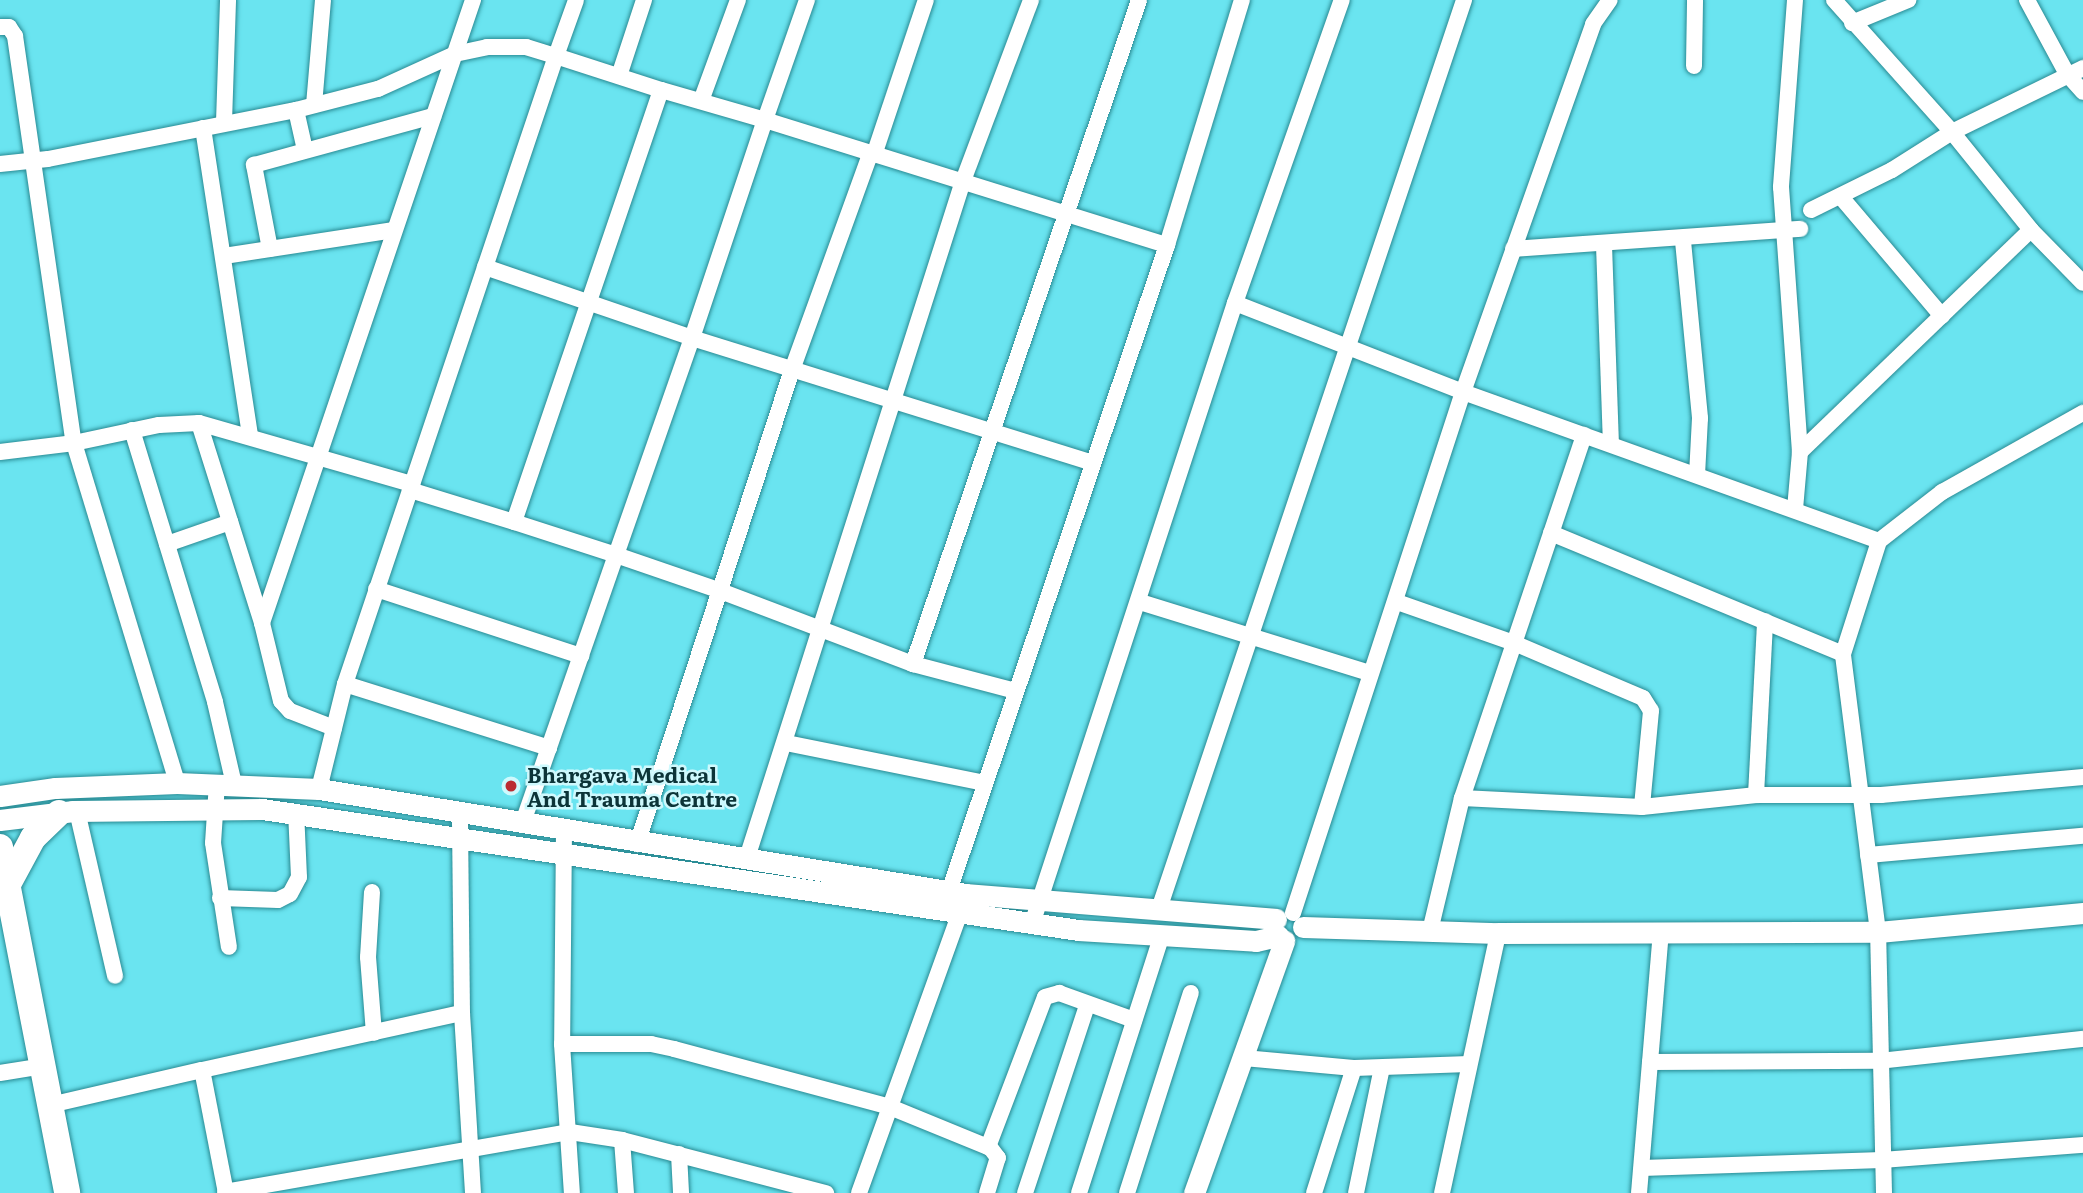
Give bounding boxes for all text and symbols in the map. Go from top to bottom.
place label: Bhargava Medical And Trauma Centre [527,761,737,811]
marker: Bhargava Medical And Trauma Centre [501,776,521,796]

